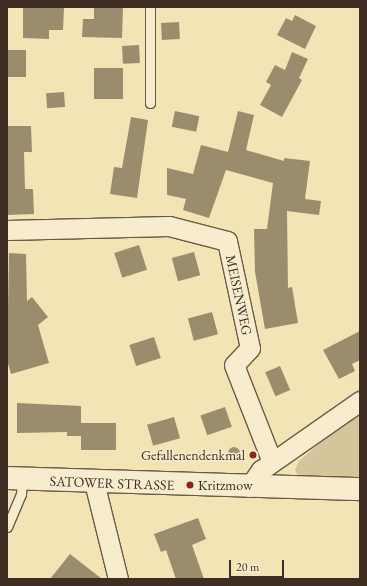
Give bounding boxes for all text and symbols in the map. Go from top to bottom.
street label: MEISENWEG [222,253,256,337]
place label: Gefallenendenkmal [141,447,245,463]
marker: Gefallenendenkmal [248,450,258,460]
street label: SATOWER STRASSE [49,472,175,494]
place label: Kritzmow [198,477,253,493]
marker: Kritzmow [185,480,195,490]
scale bar [231,552,286,578]
text: 20 m [236,559,259,575]

